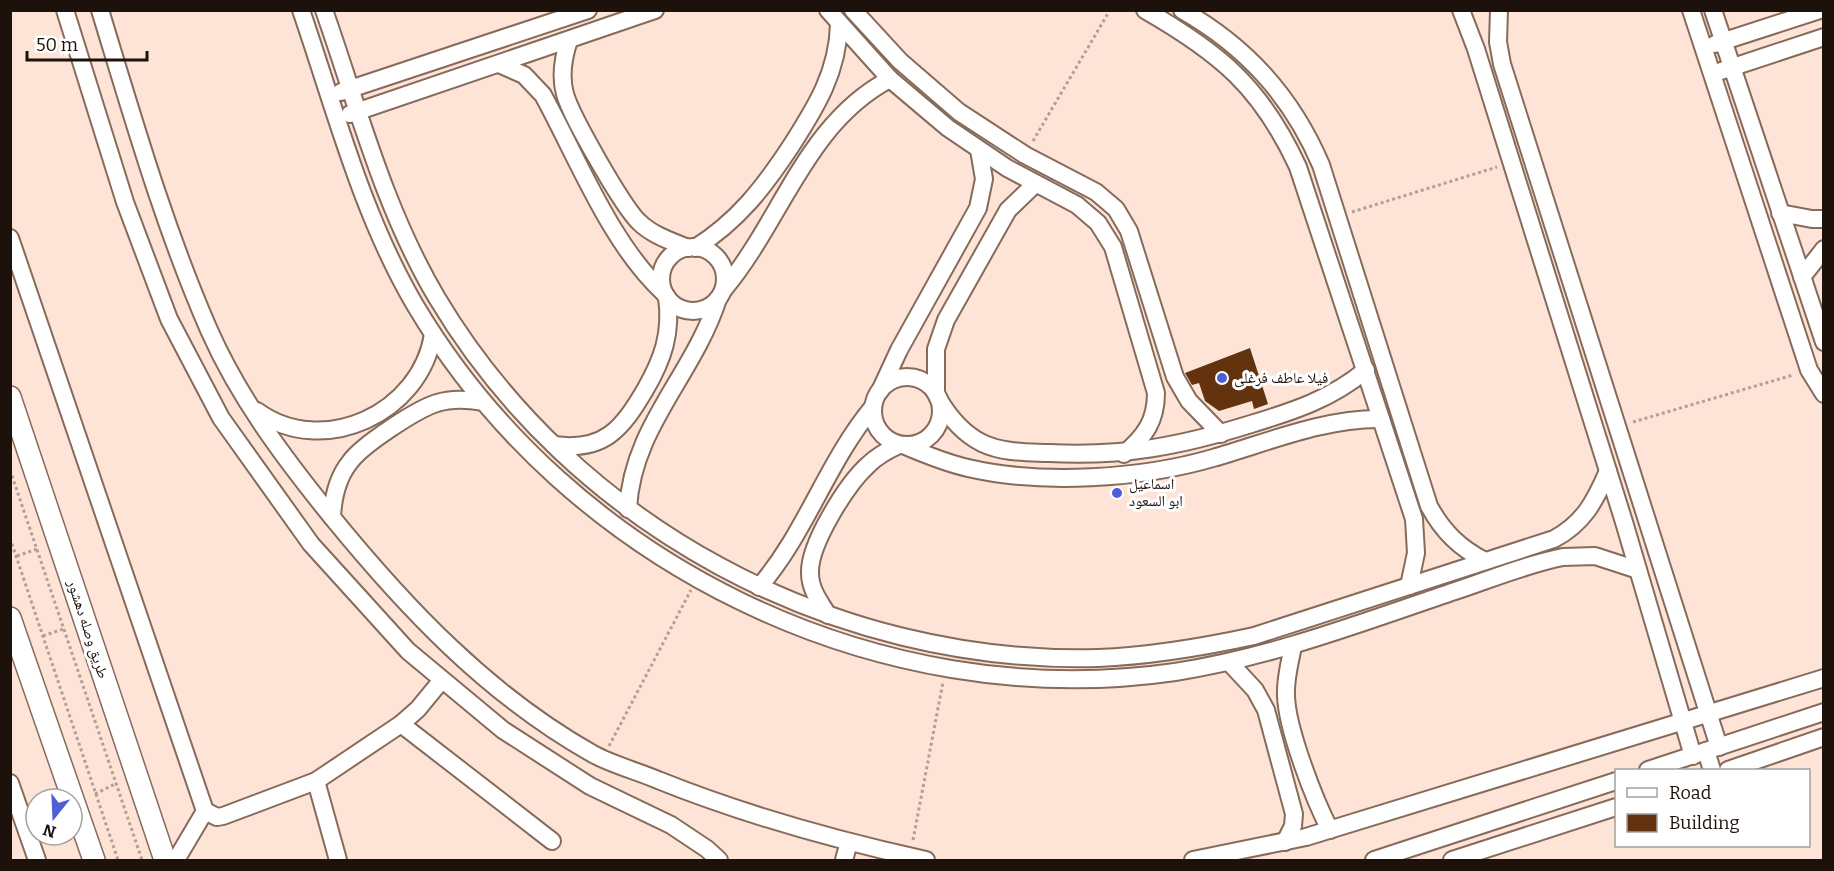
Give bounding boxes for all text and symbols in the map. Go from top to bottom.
scale bar [27,24,147,62]
text: 50 m [36,34,78,56]
place label: فيلا عاطف فرغلى [1234,369,1328,388]
marker: فيلا عاطف فرغلى [1215,371,1229,385]
place label: اسماعيل ابو السعود [1129,475,1183,510]
marker: اسماعيل ابو السعود [1110,486,1124,500]
street label: طريق وصله دهشور [62,576,112,681]
legend [1615,769,1810,847]
text: Road [1669,782,1712,804]
north arrow [24,787,84,847]
text: Building [1669,812,1740,834]
text: N [41,820,58,842]

